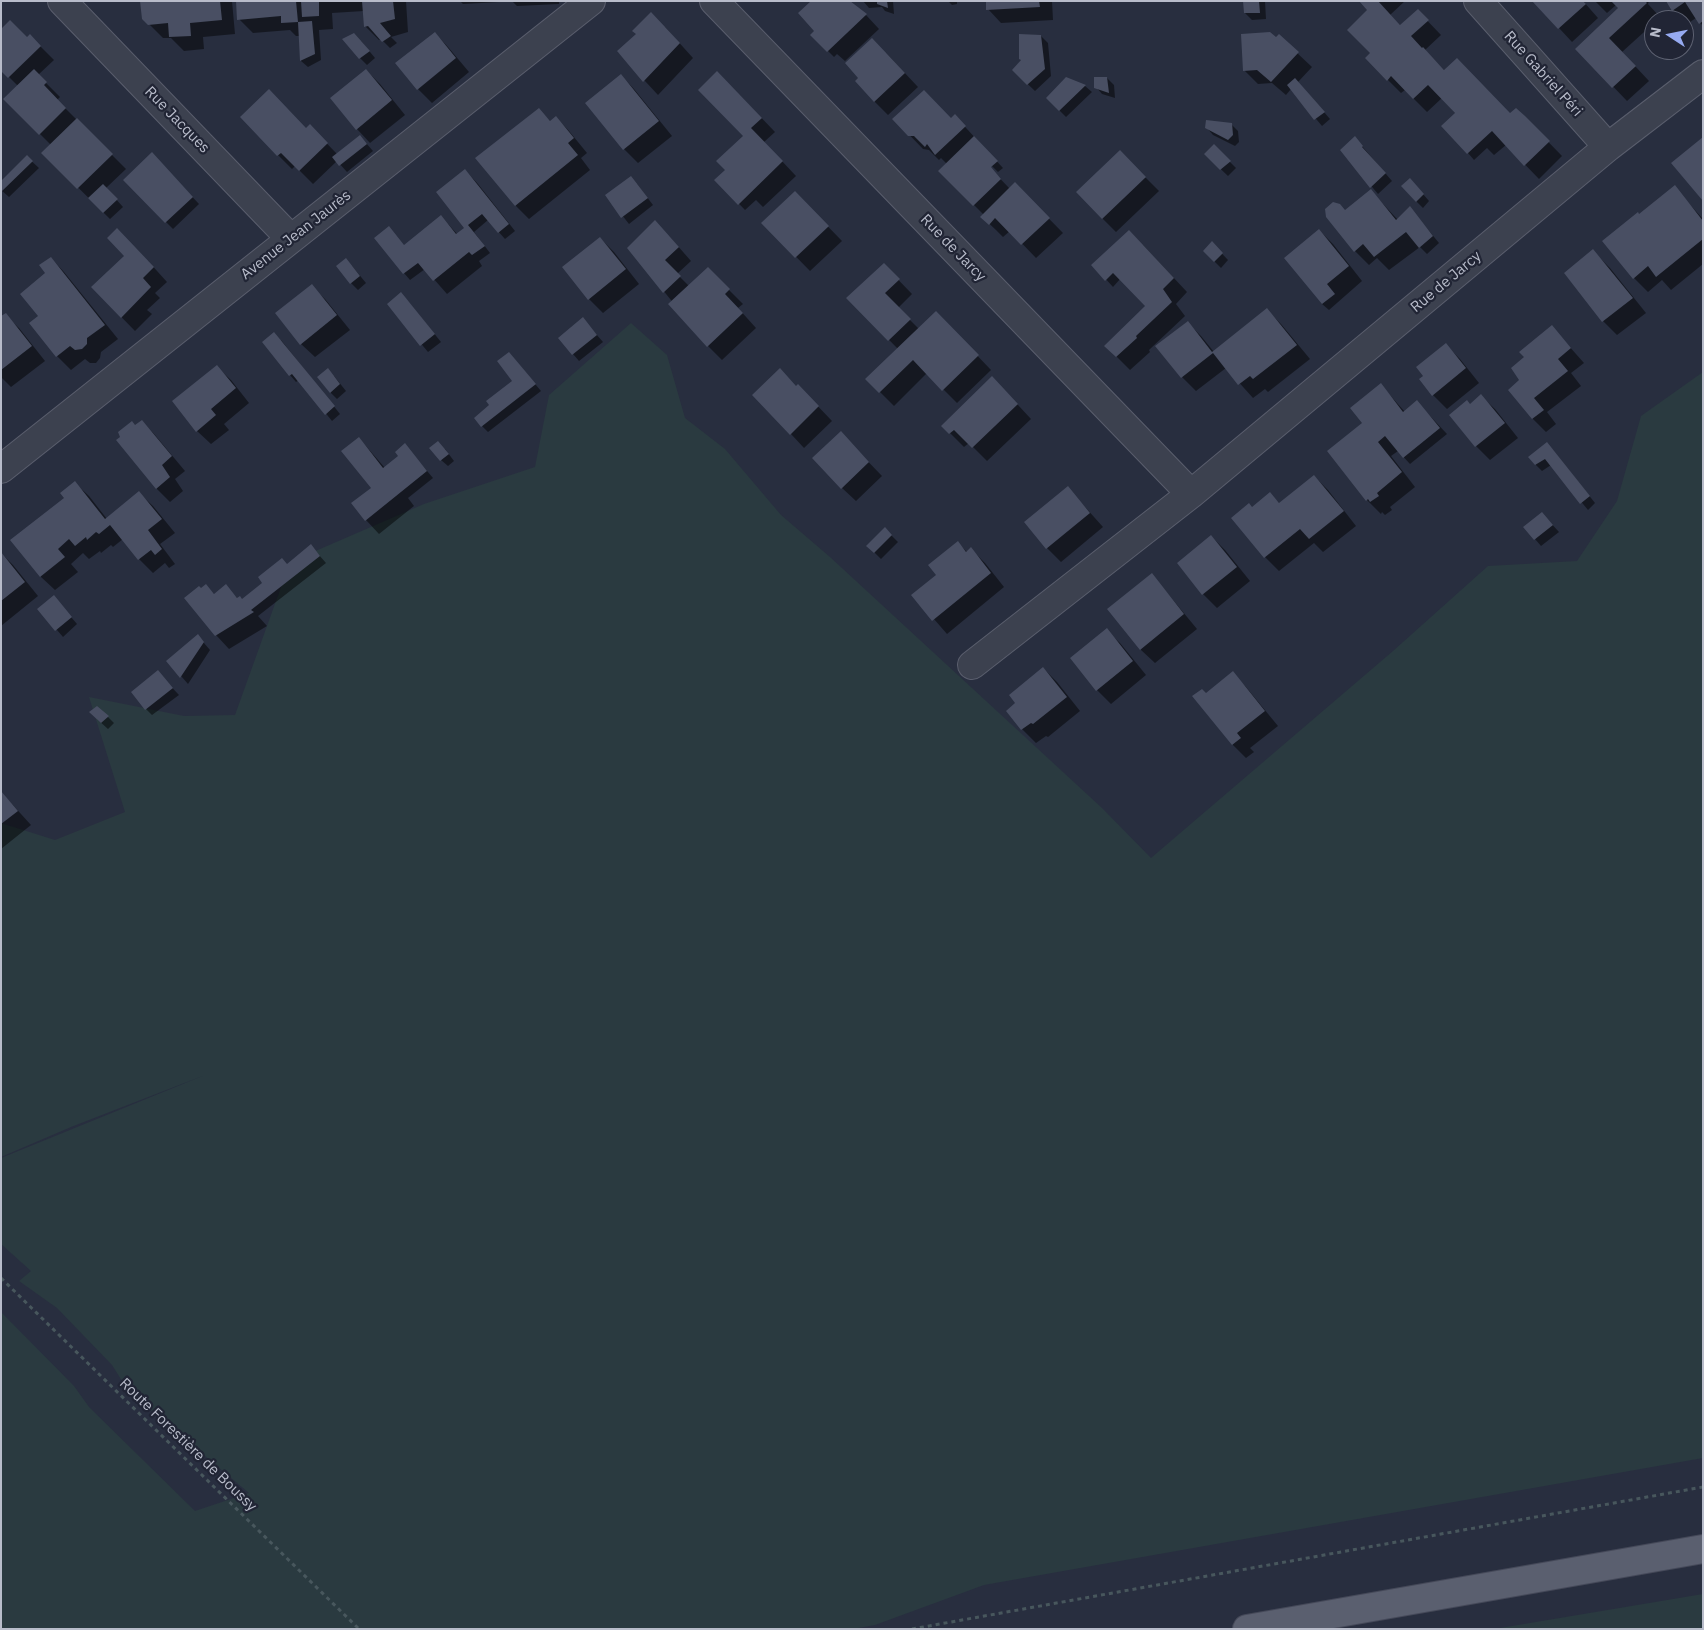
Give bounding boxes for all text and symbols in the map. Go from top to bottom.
north arrow [1644,10,1694,60]
text: N [1645,26,1665,39]
street label: Rue Gabriel Péri [1500,28,1586,120]
street label: Rue Jacques [141,83,213,157]
street label: Avenue Jean Jaurès [237,186,355,284]
street label: Rue de Jarcy [916,211,990,285]
street label: Rue de Jarcy [1407,247,1485,317]
street label: Route Forestière de Boussy [116,1375,260,1515]

